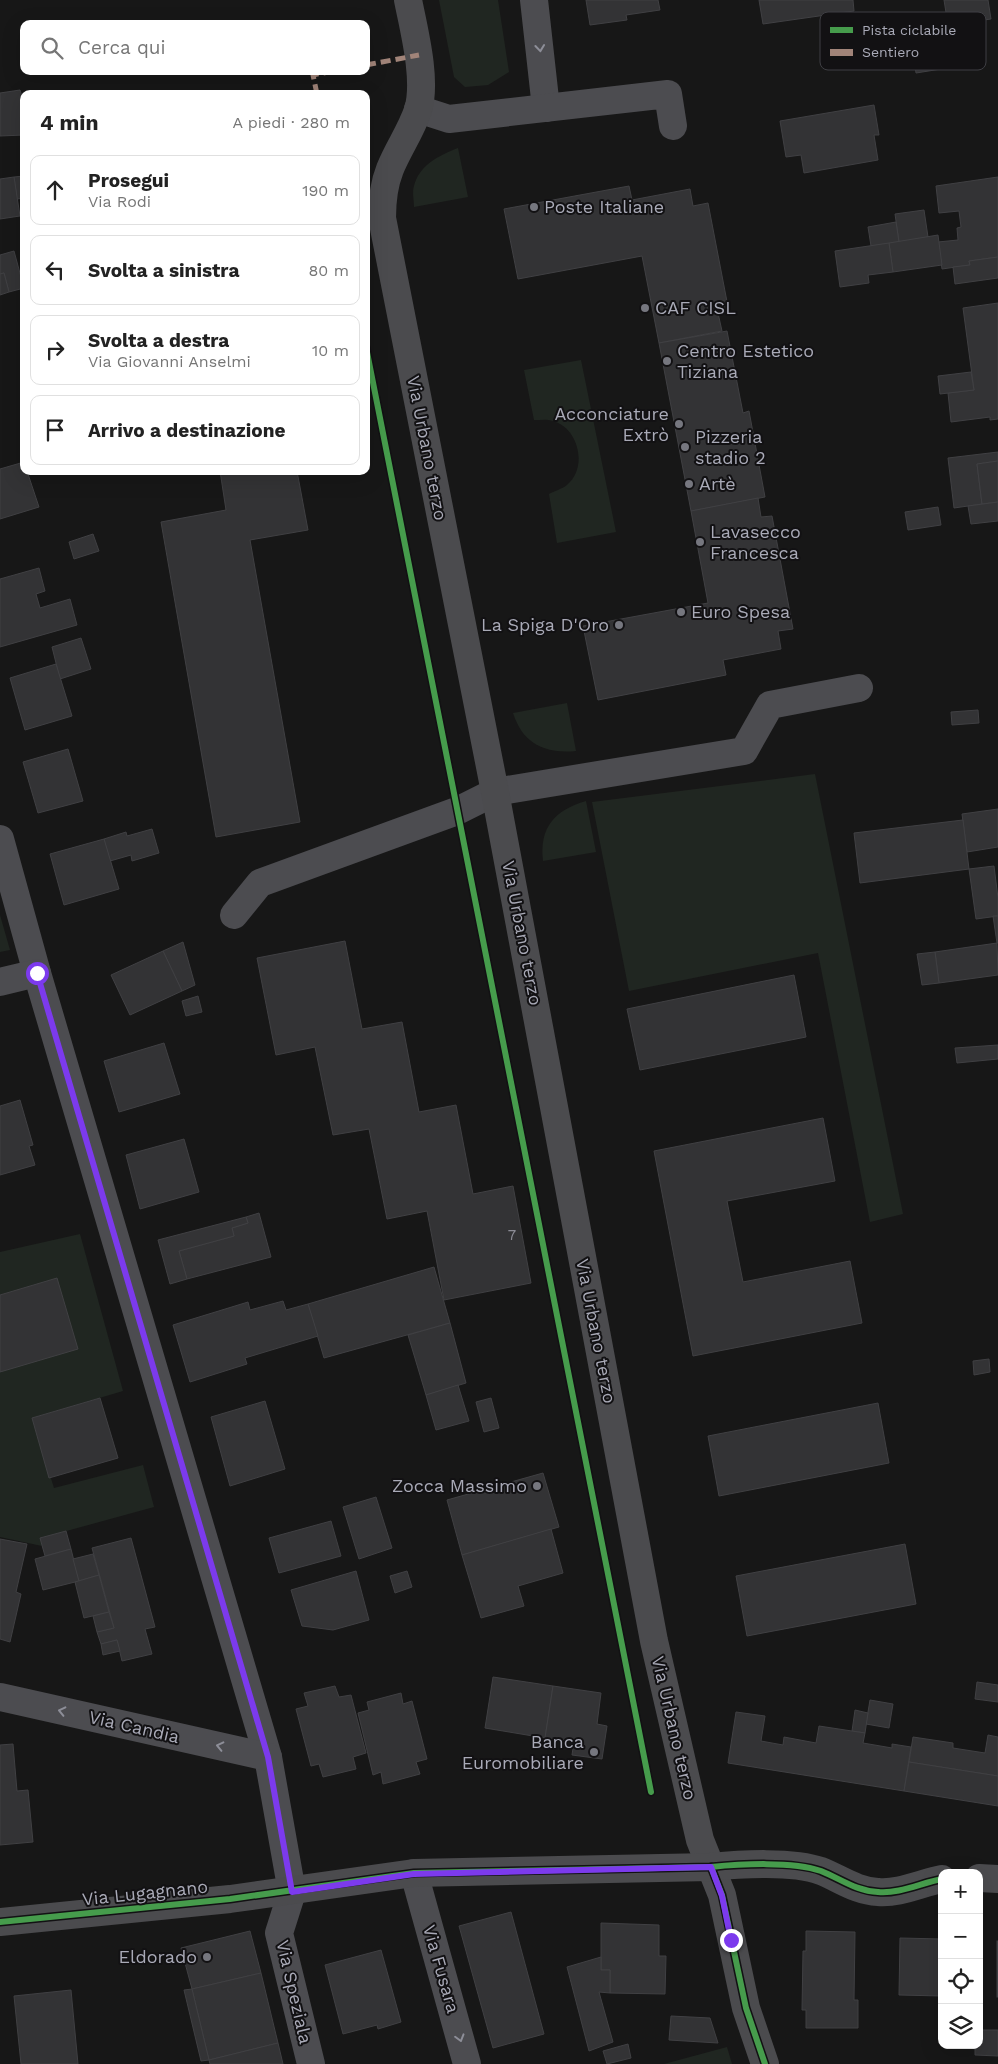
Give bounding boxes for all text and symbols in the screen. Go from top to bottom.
legend [820,12,986,70]
search box [20,20,370,75]
text: Pista ciclabile [862,22,956,38]
icon: search [38,34,66,62]
text: Cerca qui [78,36,166,59]
text: Sentiero [862,44,919,60]
one-way arrow [534,45,545,53]
text: 4 min [40,110,98,135]
text: A piedi · 280 m [232,113,350,132]
text: Prosegui [88,169,169,192]
icon: ahead [41,176,69,204]
text: 190 m [302,181,349,200]
text: Via Rodi [88,192,151,211]
place label: Poste Italiane [544,196,664,217]
marker: Poste Italiane [528,201,540,213]
icon: left [41,256,69,284]
text: Svolta a sinistra [88,259,239,282]
text: 80 m [308,261,349,280]
place label: CAF CISL [655,297,736,318]
marker: CAF CISL [639,302,651,314]
text: Svolta a destra [88,329,229,352]
icon: right [41,336,69,364]
place label: Centro Estetico Tiziana [677,340,814,382]
text: 10 m [312,341,349,360]
text: Via Giovanni Anselmi [88,352,251,371]
marker: Centro Estetico Tiziana [661,355,673,367]
street label: Via Urbano terzo [403,374,452,522]
place label: Acconciature Extrò [554,403,669,445]
icon: arrive [41,416,69,444]
marker: Acconciature Extrò [673,418,685,430]
text: Arrivo a destinazione [88,419,285,442]
place label: Pizzeria stadio 2 [695,426,766,468]
marker: Pizzeria stadio 2 [679,441,691,453]
place label: Artè [699,473,736,494]
marker: Artè [683,478,695,490]
place label: Lavasecco Francesca [710,521,801,563]
marker: Lavasecco Francesca [694,536,706,548]
place label: Euro Spesa [691,601,790,622]
marker: Euro Spesa [675,606,687,618]
place label: La Spiga D'Oro [481,614,609,635]
marker: La Spiga D'Oro [613,619,625,631]
street label: Via Urbano terzo [498,859,547,1007]
route start [26,962,49,985]
house number: 7 [508,1226,516,1244]
street label: Via Urbano terzo [572,1257,621,1405]
place label: Zocca Massimo [392,1475,527,1496]
marker: Zocca Massimo [531,1480,543,1492]
street label: Via Urbano terzo [648,1654,701,1802]
one-way arrow [57,1706,66,1717]
street label: Via Candia [87,1706,181,1747]
place label: Banca Euromobiliare [462,1731,584,1773]
one-way arrow [216,1741,225,1752]
marker: Banca Euromobiliare [588,1746,600,1758]
map controls [938,1869,983,2049]
button: + [938,1869,983,1914]
street label: Via Lugagnano [81,1875,209,1910]
button: − [938,1914,983,1959]
street label: Via Fusara [419,1922,464,2015]
route end [720,1929,743,1952]
street label: Via Speziala [272,1938,317,2046]
place label: Eldorado [119,1946,197,1967]
marker: Eldorado [201,1951,213,1963]
button: locate [938,1959,983,2004]
button: layers [938,2004,983,2049]
one-way arrow [454,2034,465,2043]

